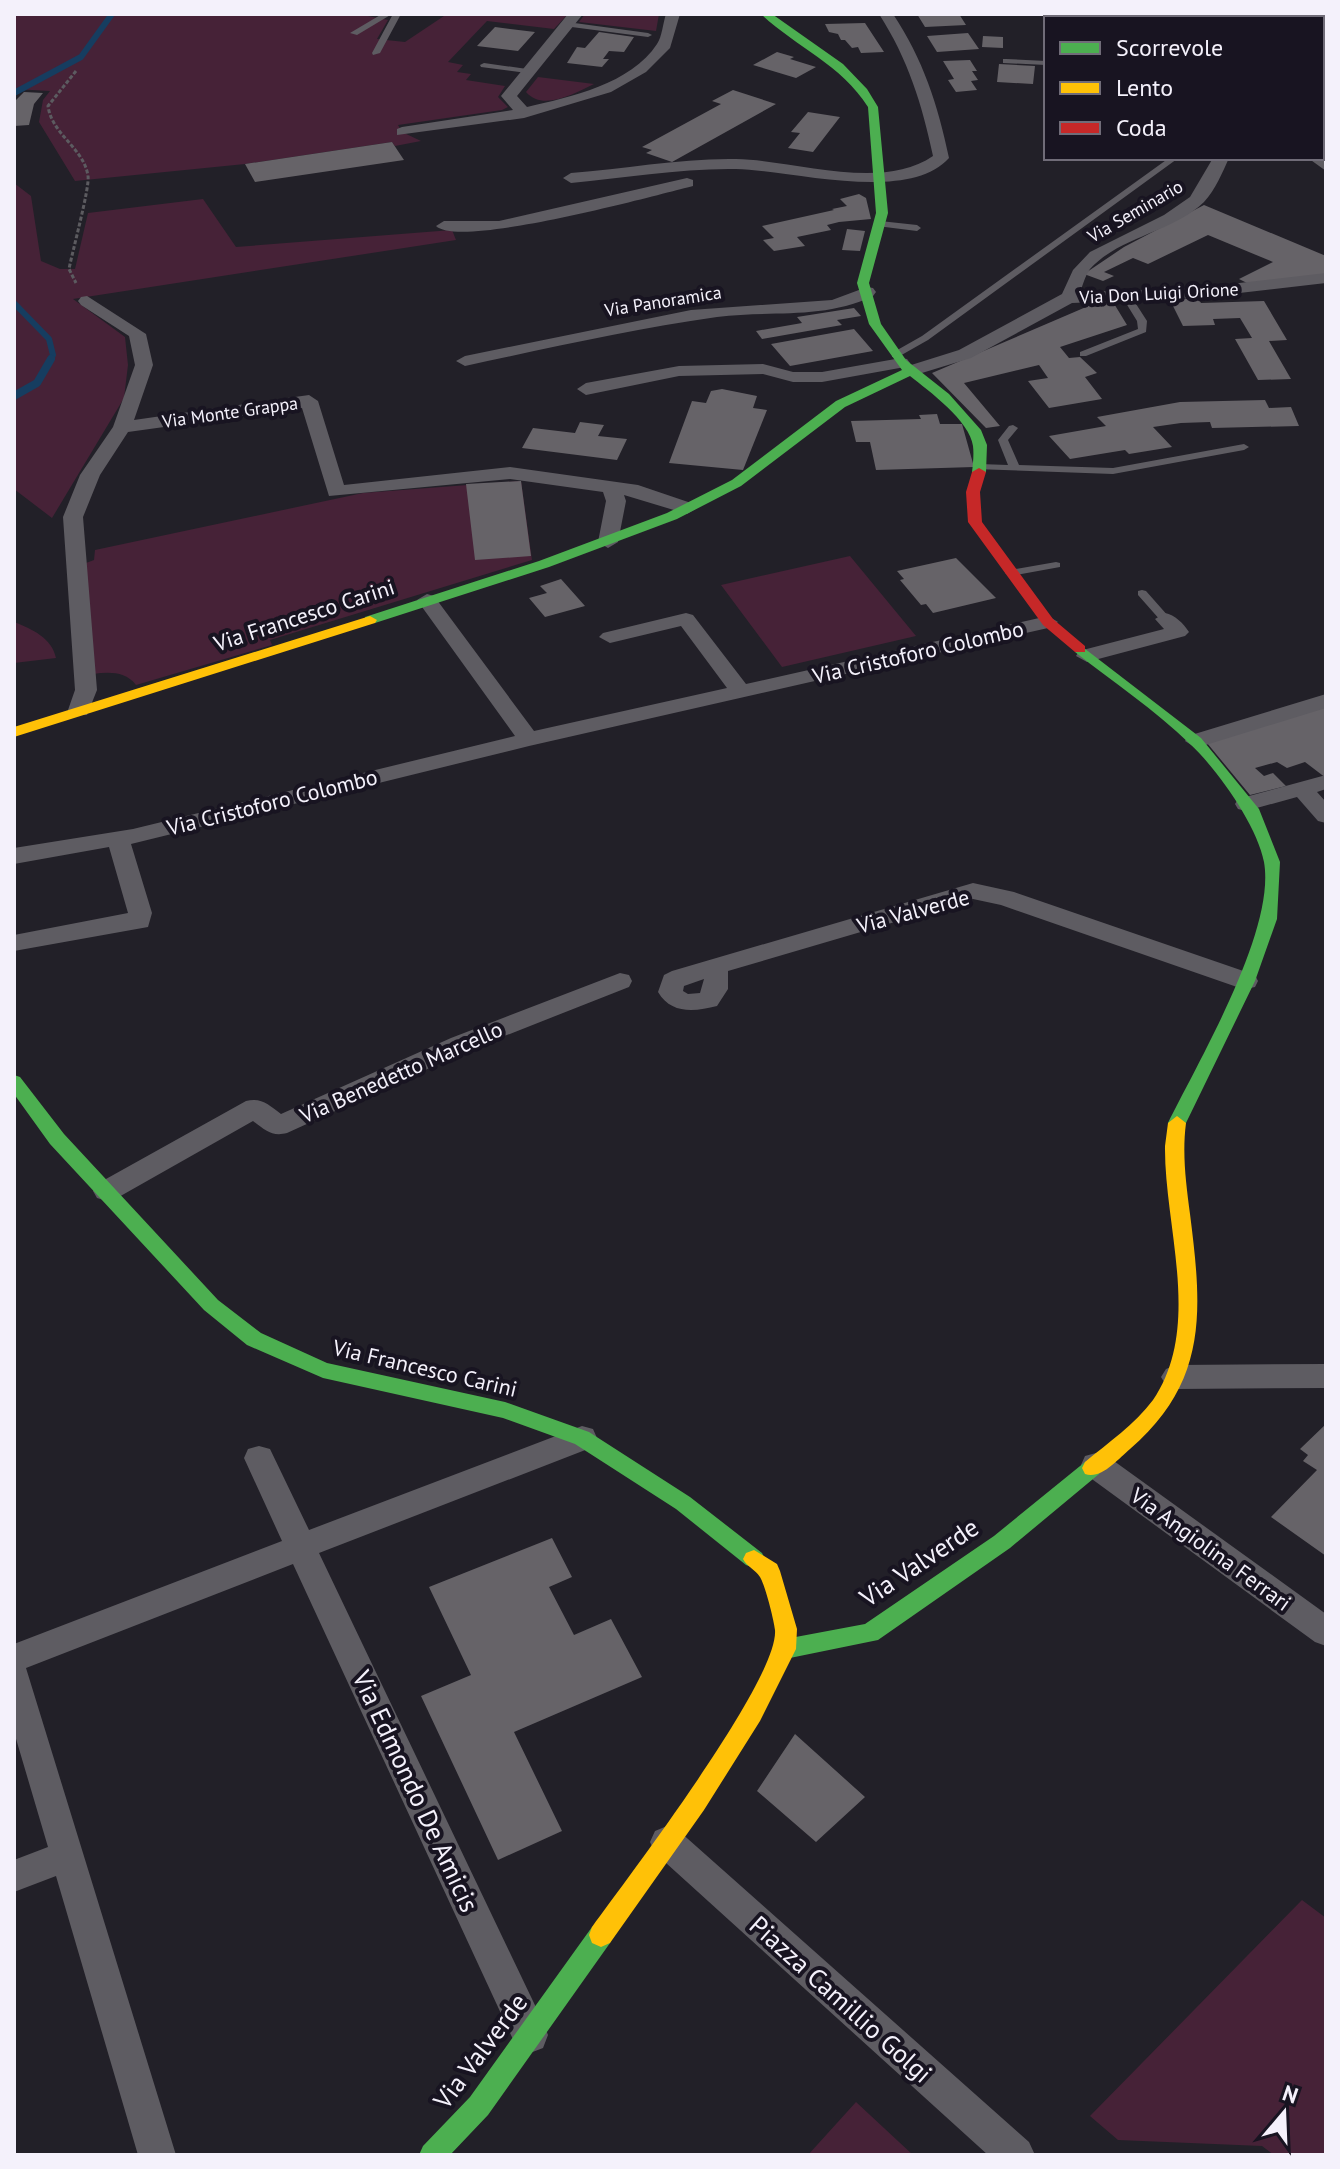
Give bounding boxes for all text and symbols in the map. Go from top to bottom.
legend [1044,16,1324,160]
text: Scorrevole [1116,32,1223,63]
text: Lento [1116,72,1173,103]
text: Coda [1116,112,1167,143]
street label: Via Seminario [1082,174,1187,248]
street label: Via Don Luigi Orione [1078,277,1239,309]
street label: Via Panoramica [602,280,723,322]
street label: Via Monte Grappa [160,391,299,433]
street label: Via Francesco Carini [209,573,398,658]
street label: Via Cristoforo Colombo [809,614,1026,690]
street label: Via Cristoforo Colombo [163,762,380,842]
street label: Via Valverde [853,883,972,940]
street label: Via Benedetto Marcello [294,1015,507,1130]
street label: Via Francesco Carini [329,1333,520,1403]
street label: Via Angiolina Ferrari [1124,1481,1297,1617]
street label: Via Valverde [852,1510,985,1614]
street label: Via Edmondo De Amicis [345,1664,487,1917]
street label: Piazza Camillio Golgi [743,1908,939,2090]
street label: Via Valverde [425,1987,534,2116]
north arrow [1244,2073,1324,2153]
text: N [1279,2078,1302,2110]

